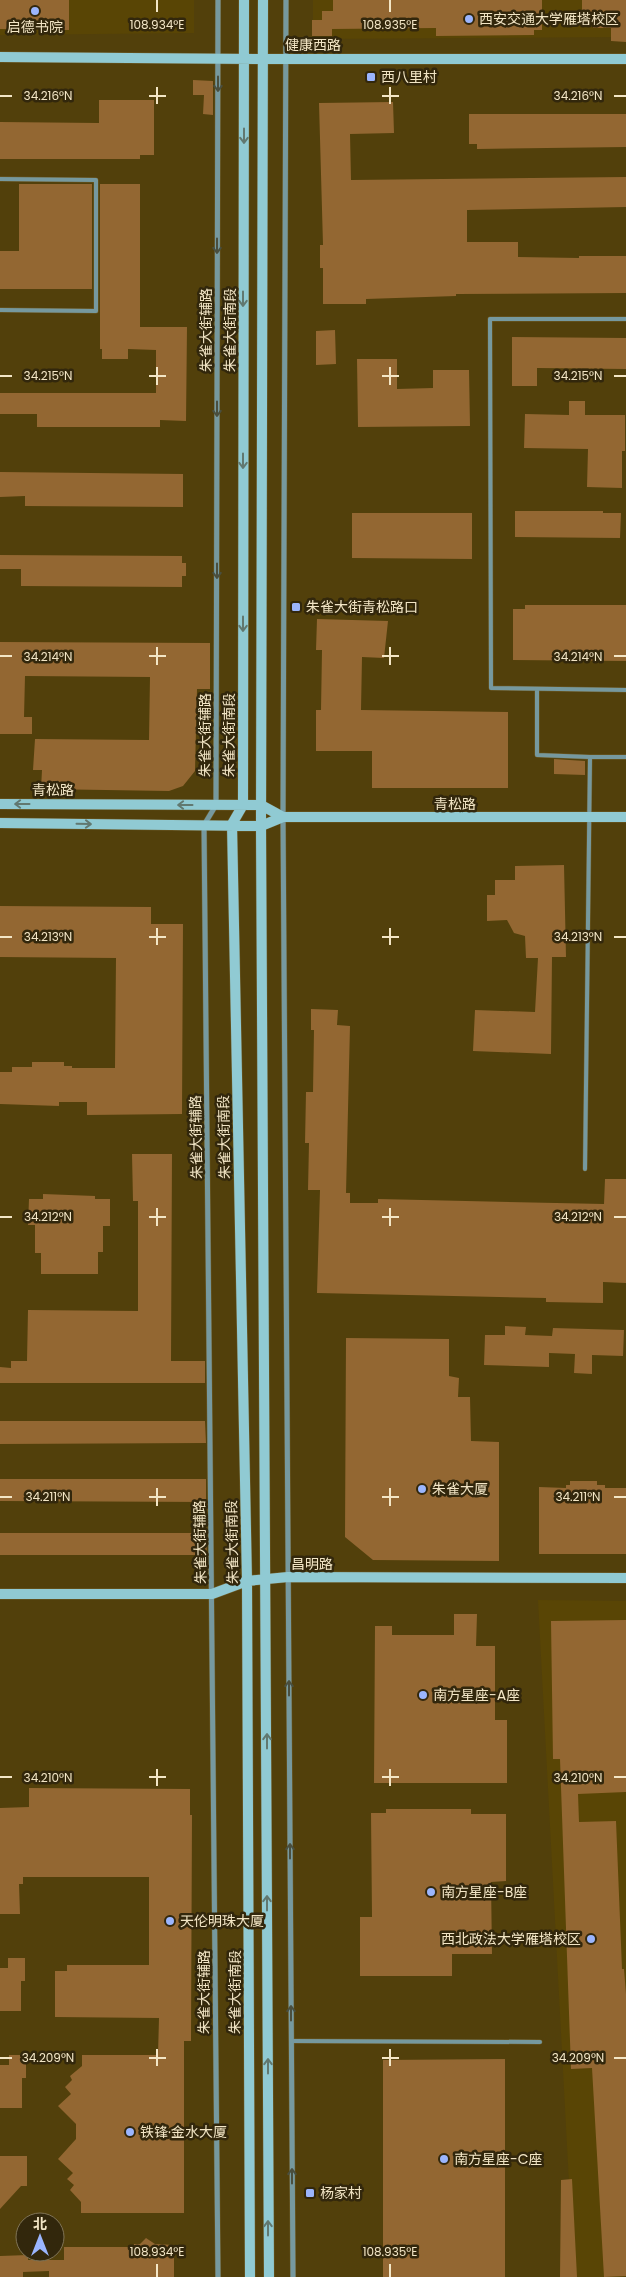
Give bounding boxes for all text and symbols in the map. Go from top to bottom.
marker: 启德书院 [29,5,41,17]
place label: 西安交通大学雁塔校区 [479,9,619,29]
marker: 西安交通大学雁塔校区 [463,13,475,25]
text: 108.934°E [130,16,184,33]
text: 108.935°E [363,16,417,33]
place label: 启德书院 [7,17,63,37]
street label: 健康西路 [285,35,341,55]
place label: 西八里村 [381,67,437,87]
marker: 西八里村 [365,71,377,83]
one-way arrow [213,75,223,91]
text: 34.216°N [24,87,72,104]
text: 34.216°N [554,87,602,104]
one-way arrow [239,128,249,144]
one-way arrow [212,238,222,254]
street label: 朱雀大街辅路 [196,288,216,372]
street label: 朱雀大街南段 [220,288,240,372]
one-way arrow [239,290,248,306]
text: 34.215°N [24,367,72,384]
text: 34.215°N [554,367,602,384]
one-way arrow [212,400,222,416]
one-way arrow [238,452,248,469]
one-way arrow [212,562,222,579]
place label: 朱雀大街青松路口 [306,597,418,617]
marker: 朱雀大街青松路口 [290,601,302,613]
one-way arrow [238,615,248,631]
text: 34.214°N [24,648,72,665]
text: 34.214°N [554,648,602,665]
street label: 朱雀大街辅路 [195,693,215,777]
street label: 朱雀大街南段 [219,693,239,777]
street label: 青松路 [32,780,74,800]
street label: 青松路 [434,794,476,814]
one-way arrow [15,799,31,809]
one-way arrow [177,800,194,810]
one-way arrow [75,819,91,828]
text: 34.213°N [24,928,72,945]
text: 34.213°N [554,928,602,945]
street label: 朱雀大街辅路 [185,1095,207,1179]
street label: 朱雀大街南段 [213,1095,235,1179]
text: 34.212°N [24,1208,72,1225]
text: 34.212°N [554,1208,602,1225]
place label: 朱雀大厦 [432,1479,488,1499]
marker: 朱雀大厦 [416,1483,428,1495]
text: 34.211°N [25,1488,71,1505]
text: 34.211°N [555,1488,601,1505]
street label: 朱雀大街辅路 [189,1500,211,1584]
street label: 朱雀大街南段 [221,1500,243,1584]
street label: 昌明路 [291,1554,333,1574]
one-way arrow [284,1681,294,1697]
place label: 南方星座-A座 [433,1685,520,1705]
marker: 南方星座-A座 [417,1689,429,1701]
one-way arrow [262,1733,272,1750]
text: 34.210°N [24,1769,72,1786]
text: 34.210°N [554,1769,602,1786]
one-way arrow [285,1843,295,1860]
place label: 南方星座-B座 [441,1882,527,1902]
marker: 南方星座-B座 [425,1886,437,1898]
one-way arrow [262,1896,272,1912]
place label: 天伦明珠大厦 [180,1911,264,1931]
marker: 天伦明珠大厦 [164,1915,176,1927]
place label: 西北政法大学雁塔校区 [441,1929,581,1949]
marker: 西北政法大学雁塔校区 [585,1933,597,1945]
street label: 朱雀大街辅路 [194,1950,214,2034]
street label: 朱雀大街南段 [225,1950,245,2034]
one-way arrow [286,2006,296,2022]
text: 34.209°N [22,2049,74,2066]
text: 34.209°N [552,2049,604,2066]
one-way arrow [263,2058,273,2074]
place label: 铁锋·金水大厦 [140,2122,227,2142]
marker: 铁锋·金水大厦 [124,2126,136,2138]
place label: 南方星座-C座 [454,2149,543,2169]
marker: 南方星座-C座 [438,2153,450,2165]
one-way arrow [287,2168,297,2184]
place label: 杨家村 [320,2183,362,2203]
marker: 杨家村 [304,2187,316,2199]
north arrow [15,2212,65,2262]
text: 北 [33,2214,47,2234]
one-way arrow [263,2221,273,2237]
text: 108.934°E [130,2243,184,2260]
text: 108.935°E [363,2243,417,2260]

